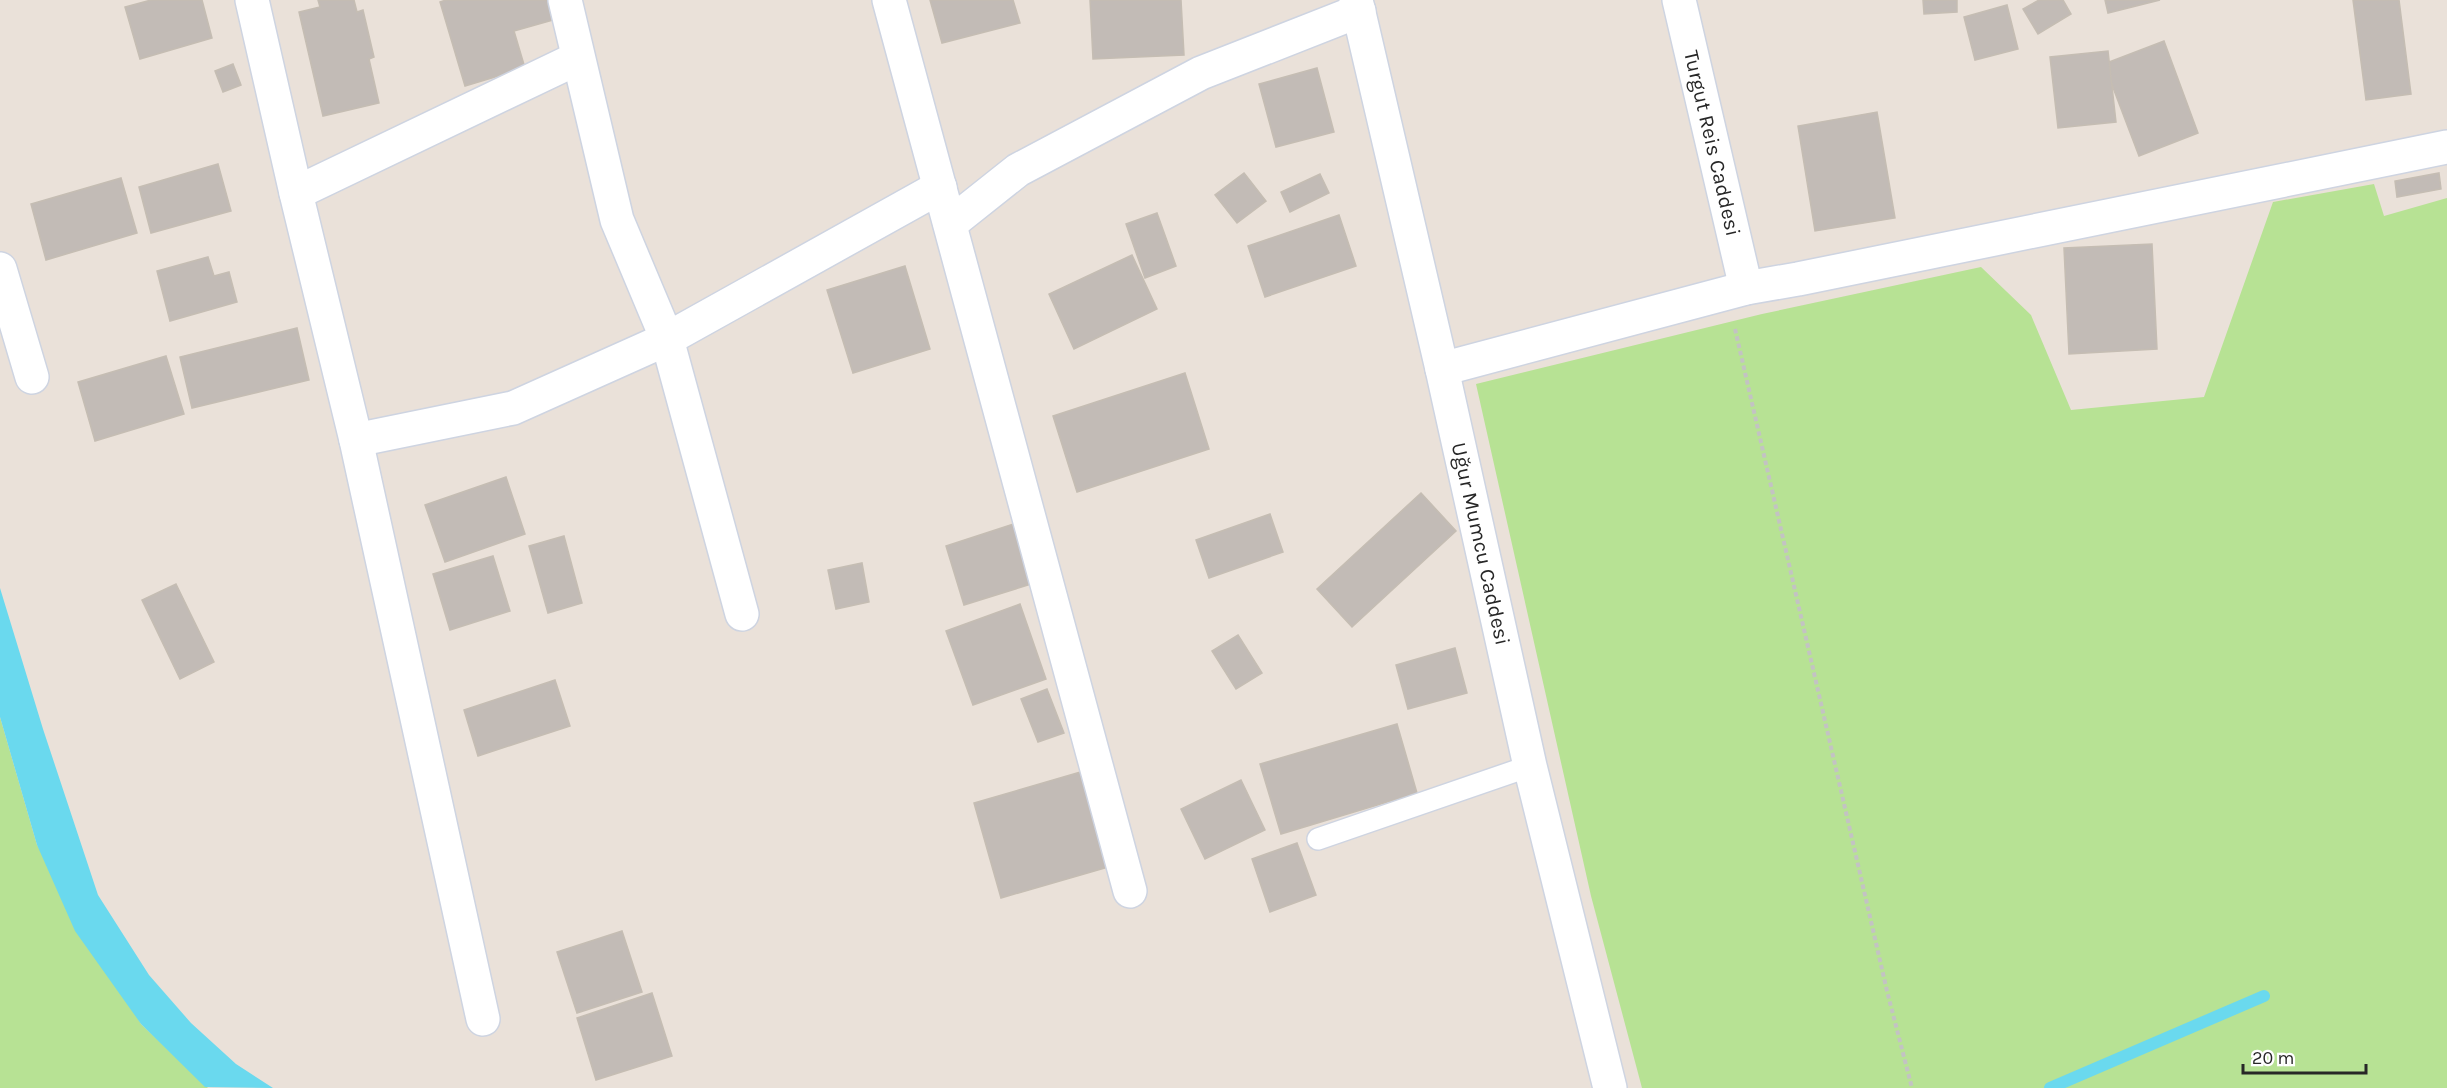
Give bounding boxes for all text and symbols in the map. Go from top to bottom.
street label: Turgut Reis Caddesi [1679,48,1746,238]
street label: Uğur Mumcu Caddesi [1447,440,1515,648]
scale bar [2243,1037,2366,1075]
text: 20 m [2252,1047,2294,1069]

